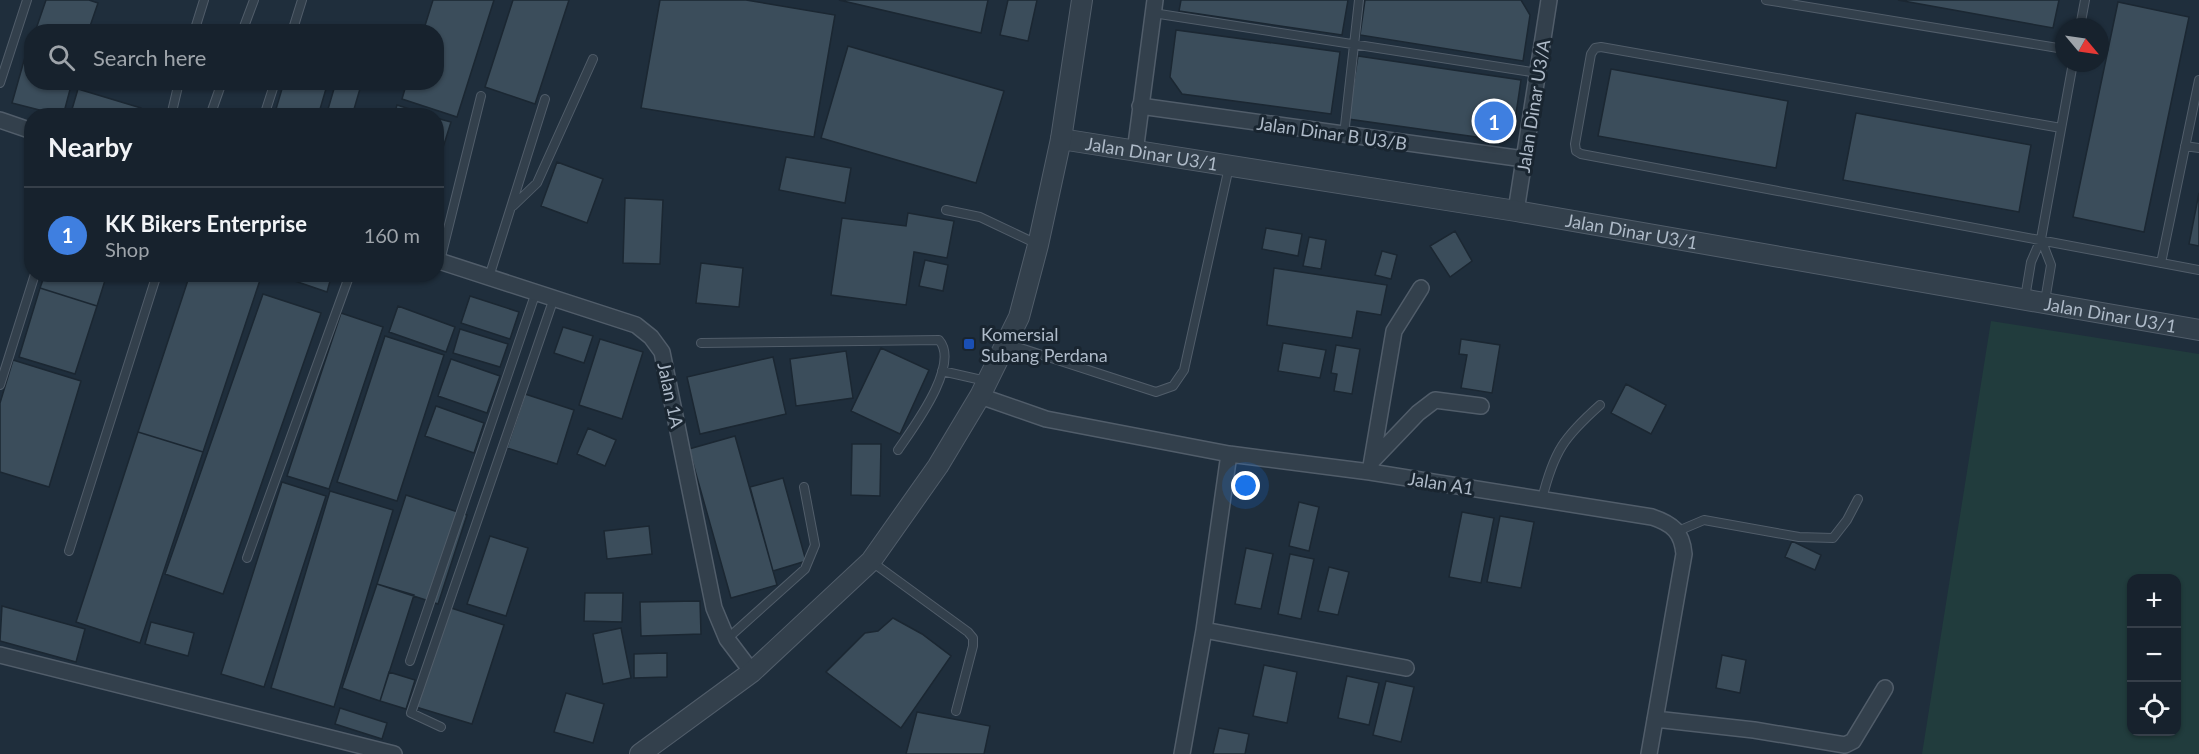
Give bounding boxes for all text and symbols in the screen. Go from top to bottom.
north arrow [2055,18,2109,72]
search box [24,24,444,90]
street label: Jalan Dinar U3/A [1512,37,1555,174]
icon: search [45,41,78,74]
text: Search here [93,44,206,71]
pin: 1 [1474,98,1514,144]
street label: Jalan Dinar B U3/B [1256,112,1408,154]
text: Nearby [48,131,133,163]
street label: Jalan Dinar U3/1 [1084,132,1220,175]
street label: Jalan Dinar U3/1 [1564,209,1699,253]
text: KK Bikers Enterprise [105,210,307,237]
text: 1 [62,223,73,247]
text: 160 m [364,223,420,247]
text: Shop [105,237,149,261]
street label: Jalan Dinar U3/1 [2042,292,2178,337]
place label: Komersial Subang Perdana [981,323,1108,366]
marker: Komersial Subang Perdana [962,337,976,351]
street label: Jalan 1A [653,360,689,431]
street label: Jalan A1 [1407,467,1475,499]
your location [1231,471,1260,500]
map controls [2127,574,2181,736]
button: + [2127,574,2181,628]
button: − [2127,628,2181,682]
button: locate [2127,682,2181,736]

